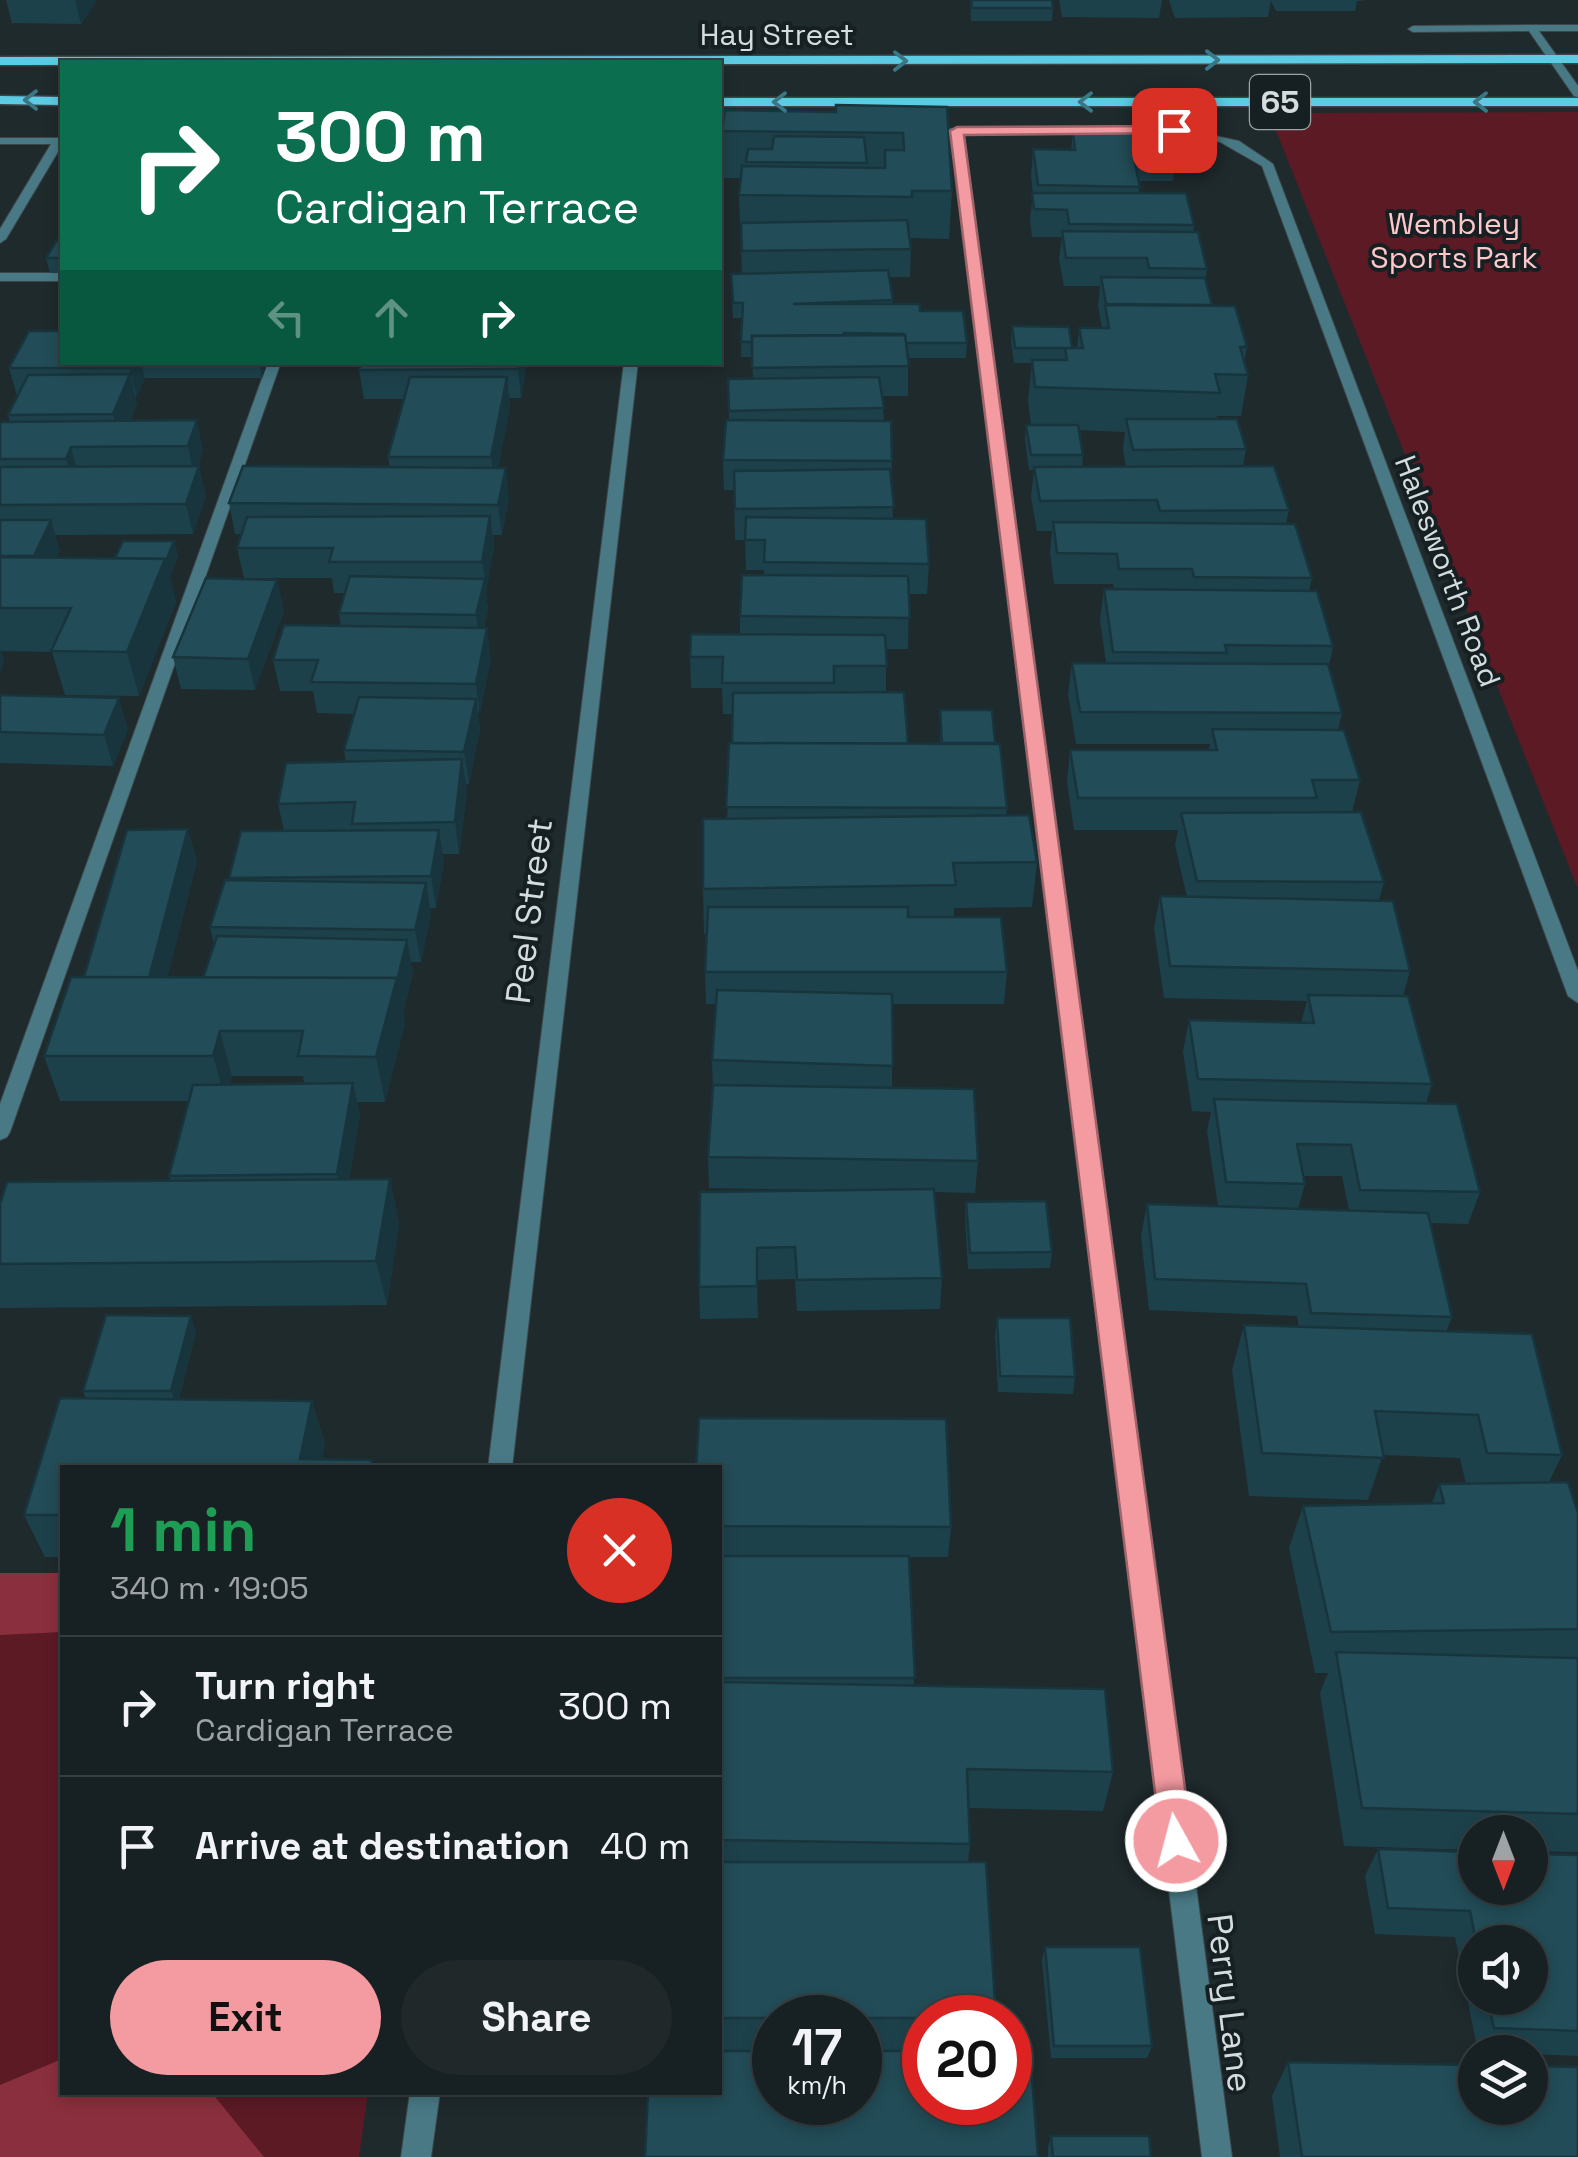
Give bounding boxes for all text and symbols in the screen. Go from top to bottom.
street label: Hay Street [700,15,854,54]
one-way arrow [1204,49,1220,71]
one-way arrow [892,50,908,72]
road number: 65 [1250,75,1310,129]
pin [1132,88,1217,173]
one-way arrow [23,89,38,111]
one-way arrow [771,91,786,113]
one-way arrow [1077,91,1092,113]
one-way arrow [1472,91,1488,113]
text: 300 m [275,92,486,181]
icon: right [110,100,240,230]
icon: arrive [1147,103,1202,158]
text: Cardigan Terrace [275,179,639,236]
park label: Wembley Sports Park [1370,204,1538,277]
icon: left [259,290,314,345]
icon: ahead [364,290,419,345]
icon: right [469,290,524,345]
street label: Halesworth Road [1386,450,1510,692]
street label: Peel Street [496,816,562,1006]
text: 1 min [110,1492,257,1569]
button: close [567,1498,672,1603]
text: 340 m · 19:05 [110,1568,309,1608]
text: Turn right [195,1662,376,1710]
icon: right [110,1679,165,1734]
text: 300 m [558,1682,672,1730]
text: Cardigan Terrace [195,1710,454,1750]
position arrow [1124,1789,1228,1893]
north arrow [1458,1815,1548,1905]
map controls [1458,1815,1548,2125]
icon: arrive [110,1819,165,1874]
text: Arrive at destination [195,1822,570,1870]
text: 40 m [600,1822,691,1870]
street label: Perry Lane [1197,1911,1263,2095]
button: sound [1458,1925,1548,2015]
button: Exit [110,1960,381,2075]
button: Share [401,1960,672,2075]
speed limit sign: 20 [902,1995,1032,2125]
text: 17 [792,2016,842,2080]
button: layers [1458,2035,1548,2125]
text: km/h [787,2069,847,2101]

